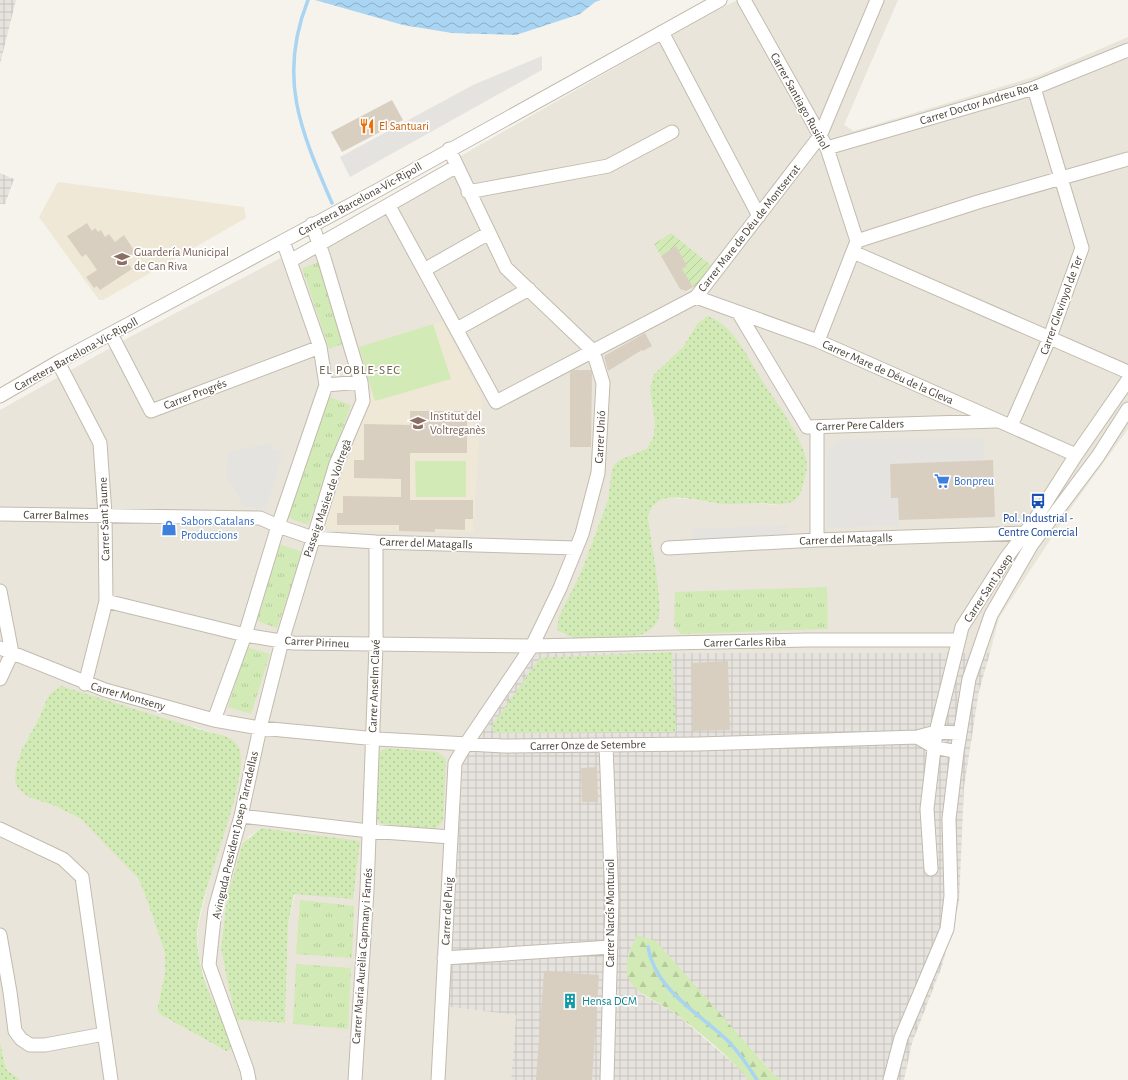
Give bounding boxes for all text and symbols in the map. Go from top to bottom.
street label: Carrer Santiago Rusiñol [768,51,832,151]
street label: Carrer Doctor Andreu Roca [918,79,1040,127]
restaurant icon: El Santuari [358,117,376,135]
place label: El Santuari [379,120,429,132]
street label: Carretera Barcelona-Vic-Ripoll [296,160,424,238]
street label: Carrer Mare de Déu de Montserrat [696,162,802,294]
place label: Guardería Municipal de Can Riva [134,246,229,272]
school or university icon: Guardería Municipal de Can Riva [113,250,131,268]
street label: Carrer Glevinyol de Ter [1038,254,1085,356]
street label: Carretera Barcelona-Vic-Ripoll [12,315,140,393]
street label: Carrer Mare de Déu de la Gleva [821,338,956,407]
district label: EL POBLE-SEC [319,364,401,377]
street label: Carrer Progrés [162,377,228,411]
place label: Institut del Voltreganès [430,410,485,436]
street label: Carrer Unió [593,410,607,464]
school or university icon: Institut del Voltreganès [409,414,427,432]
street label: Carrer Pere Calders [816,417,904,433]
street label: Passeig Masies de Voltregà [301,437,353,559]
supermarket icon: Bonpreu [933,472,951,490]
place label: Bonpreu [954,475,994,487]
street label: Carrer Sant Jaume [97,477,111,561]
bus stop icon: Pol. Industrial - Centre Comercial [1029,492,1047,510]
street label: Carrer Balmes [23,508,89,522]
place label: Pol. Industrial - Centre Comercial [998,512,1078,538]
place label: Sabors Catalans Produccions [181,515,254,541]
shop icon: Sabors Catalans Produccions [160,519,178,537]
street label: Carrer del Matagalls [799,531,893,547]
street label: Carrer del Matagalls [379,535,473,551]
street label: Carrer Sant Josep [961,552,1015,624]
street label: Carrer Pirineu [284,634,350,650]
street label: Carrer Carles Riba [704,635,787,649]
street label: Carrer Anselm Clavé [366,639,382,733]
street label: Carrer Montseny [89,680,167,713]
street label: Carrer Onze de Setembre [530,738,646,752]
street label: Avinguda President Josep Tarradellas [210,750,260,920]
street label: Carrer Narcís Monturiol [604,859,616,967]
street label: Carrer Maria Aurèlia Capmany i Farnés [350,868,375,1044]
street label: Carrer del Puig [439,876,455,945]
building icon: Hensa DCM [561,992,579,1010]
place label: Hensa DCM [582,995,637,1007]

